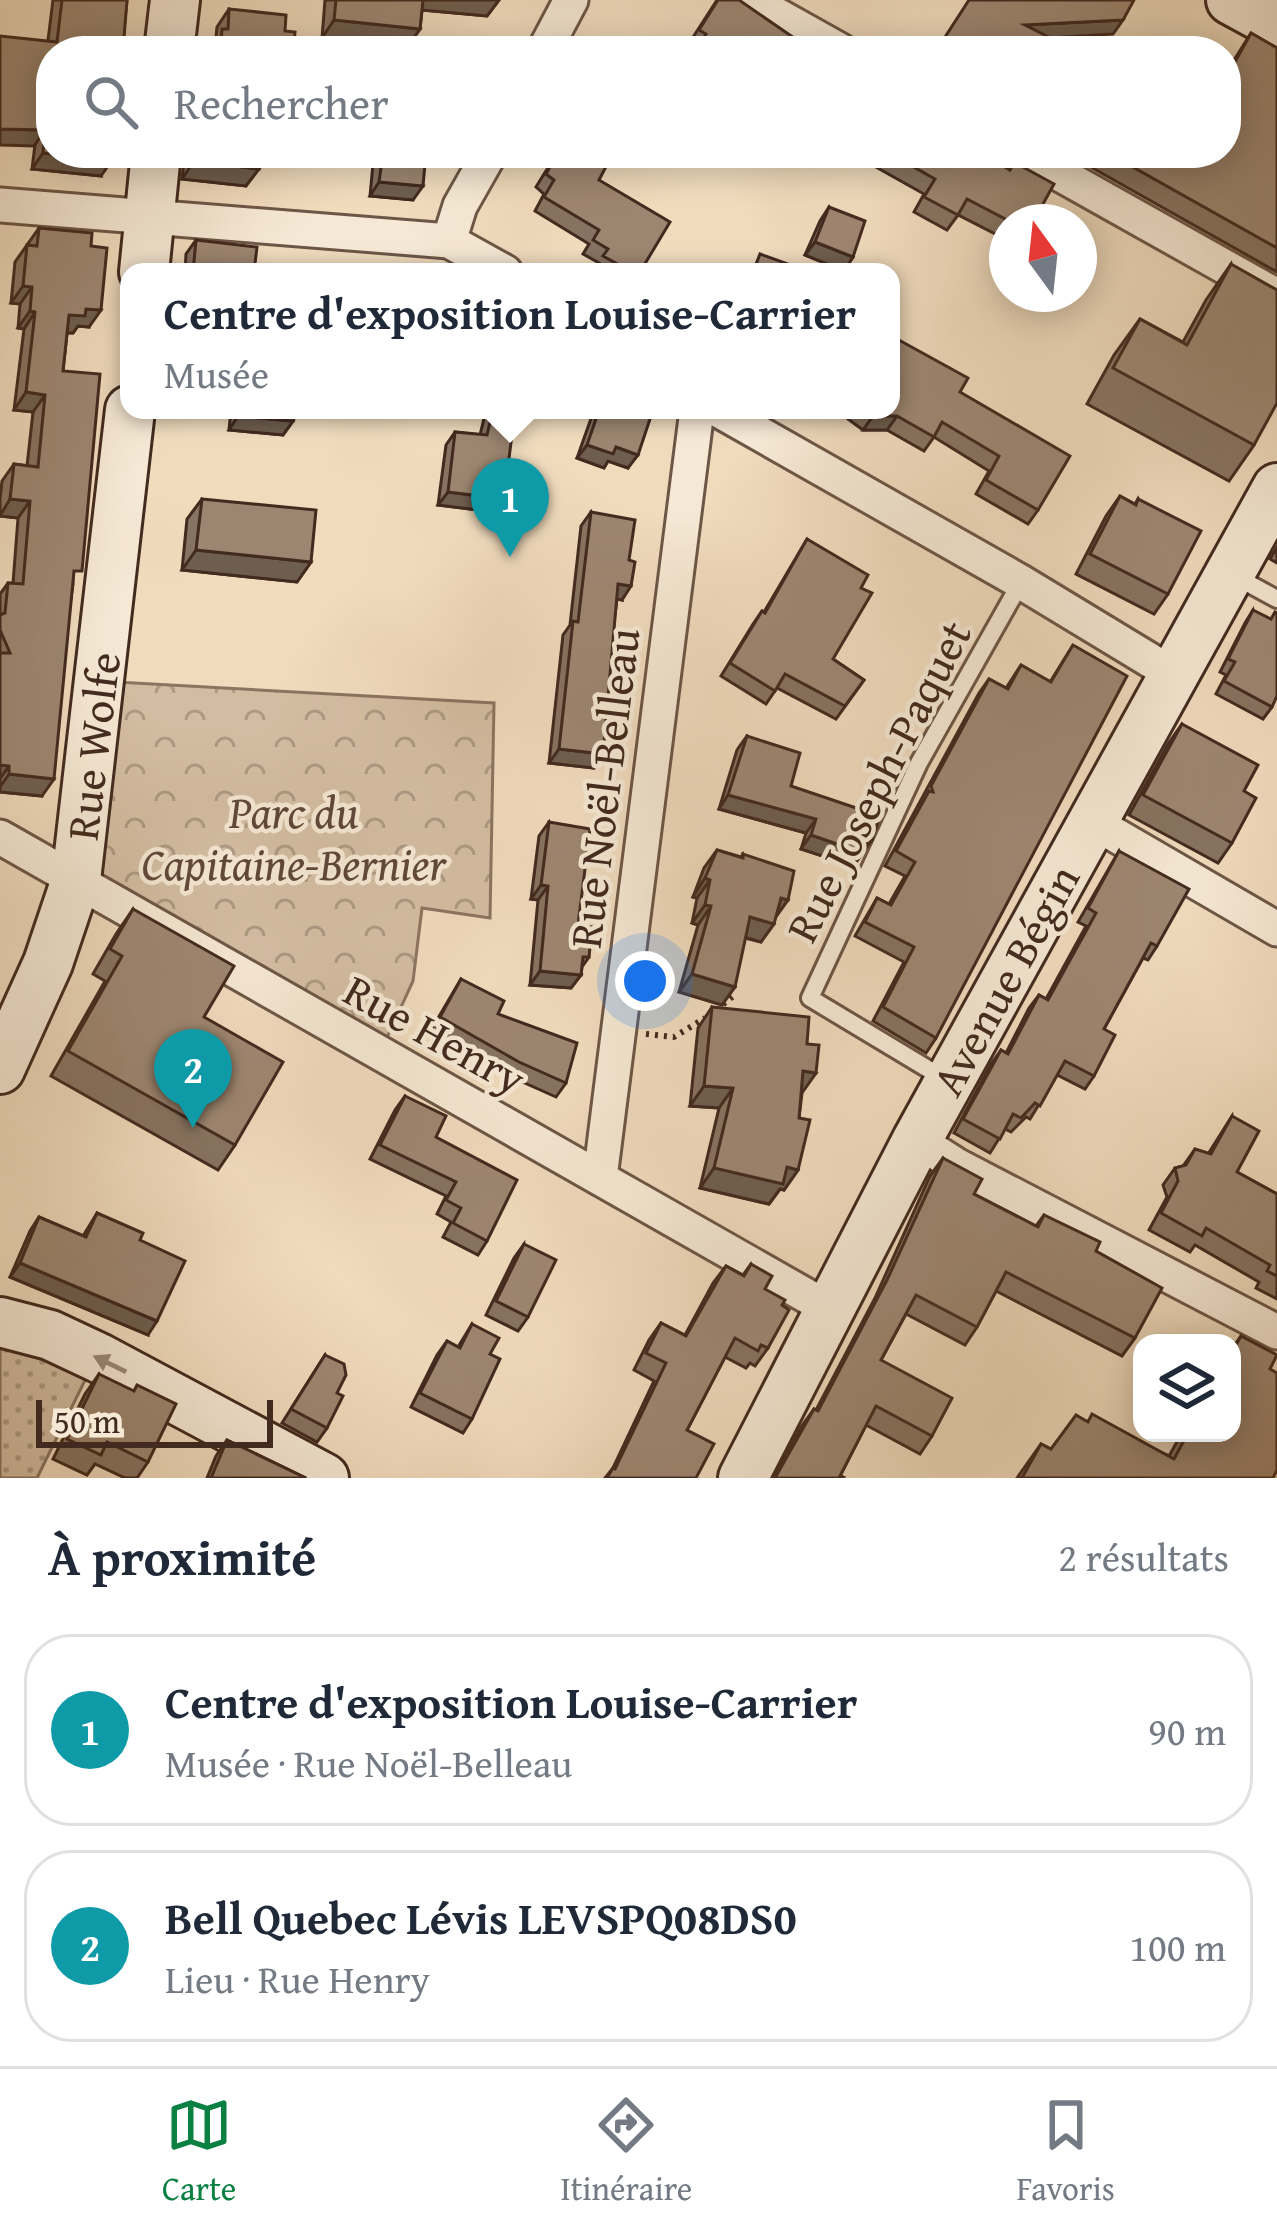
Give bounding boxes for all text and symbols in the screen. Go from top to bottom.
search box [36,36,1241,168]
icon: search [78,69,144,135]
text: Rechercher [174,70,389,135]
north arrow [989,204,1097,312]
popup [120,263,900,419]
text: Centre d'exposition Louise-Carrier [164,280,856,345]
text: Musée [164,345,269,402]
pin: 1 [471,458,549,557]
street label: Rue Joseph-Paquet [768,609,987,953]
street label: Rue Noël-Belleau [552,624,655,951]
street label: Rue Wolfe [49,648,136,844]
park label: Parc du Capitaine-Bernier [142,779,448,896]
street label: Avenue Bégin [914,852,1095,1107]
your location [615,951,675,1011]
street label: Rue Henry [333,957,538,1110]
pin: 2 [154,1029,232,1128]
map controls [1133,1334,1241,1442]
button: layers [1133,1334,1241,1442]
one-way arrow [92,1354,127,1374]
scale bar [36,1394,273,1447]
text: 50 m [54,1397,120,1445]
text: À proximité [48,1519,316,1594]
text: 2 résultats [1058,1528,1229,1585]
text: Centre d'exposition Louise-Carrier [165,1669,857,1734]
text: 1 [80,1702,100,1759]
text: 90 m [1148,1702,1226,1759]
text: Musée · Rue Noël-Belleau [165,1734,572,1791]
text: Bell Quebec Lévis LEVSPQ08DS0 [165,1885,797,1950]
text: 2 [80,1918,100,1975]
text: 100 m [1129,1918,1226,1975]
text: Lieu · Rue Henry [165,1950,430,2007]
tab: Carte [162,2092,236,2212]
tab: Itinéraire [560,2092,692,2212]
tab: Favoris [1016,2092,1115,2212]

